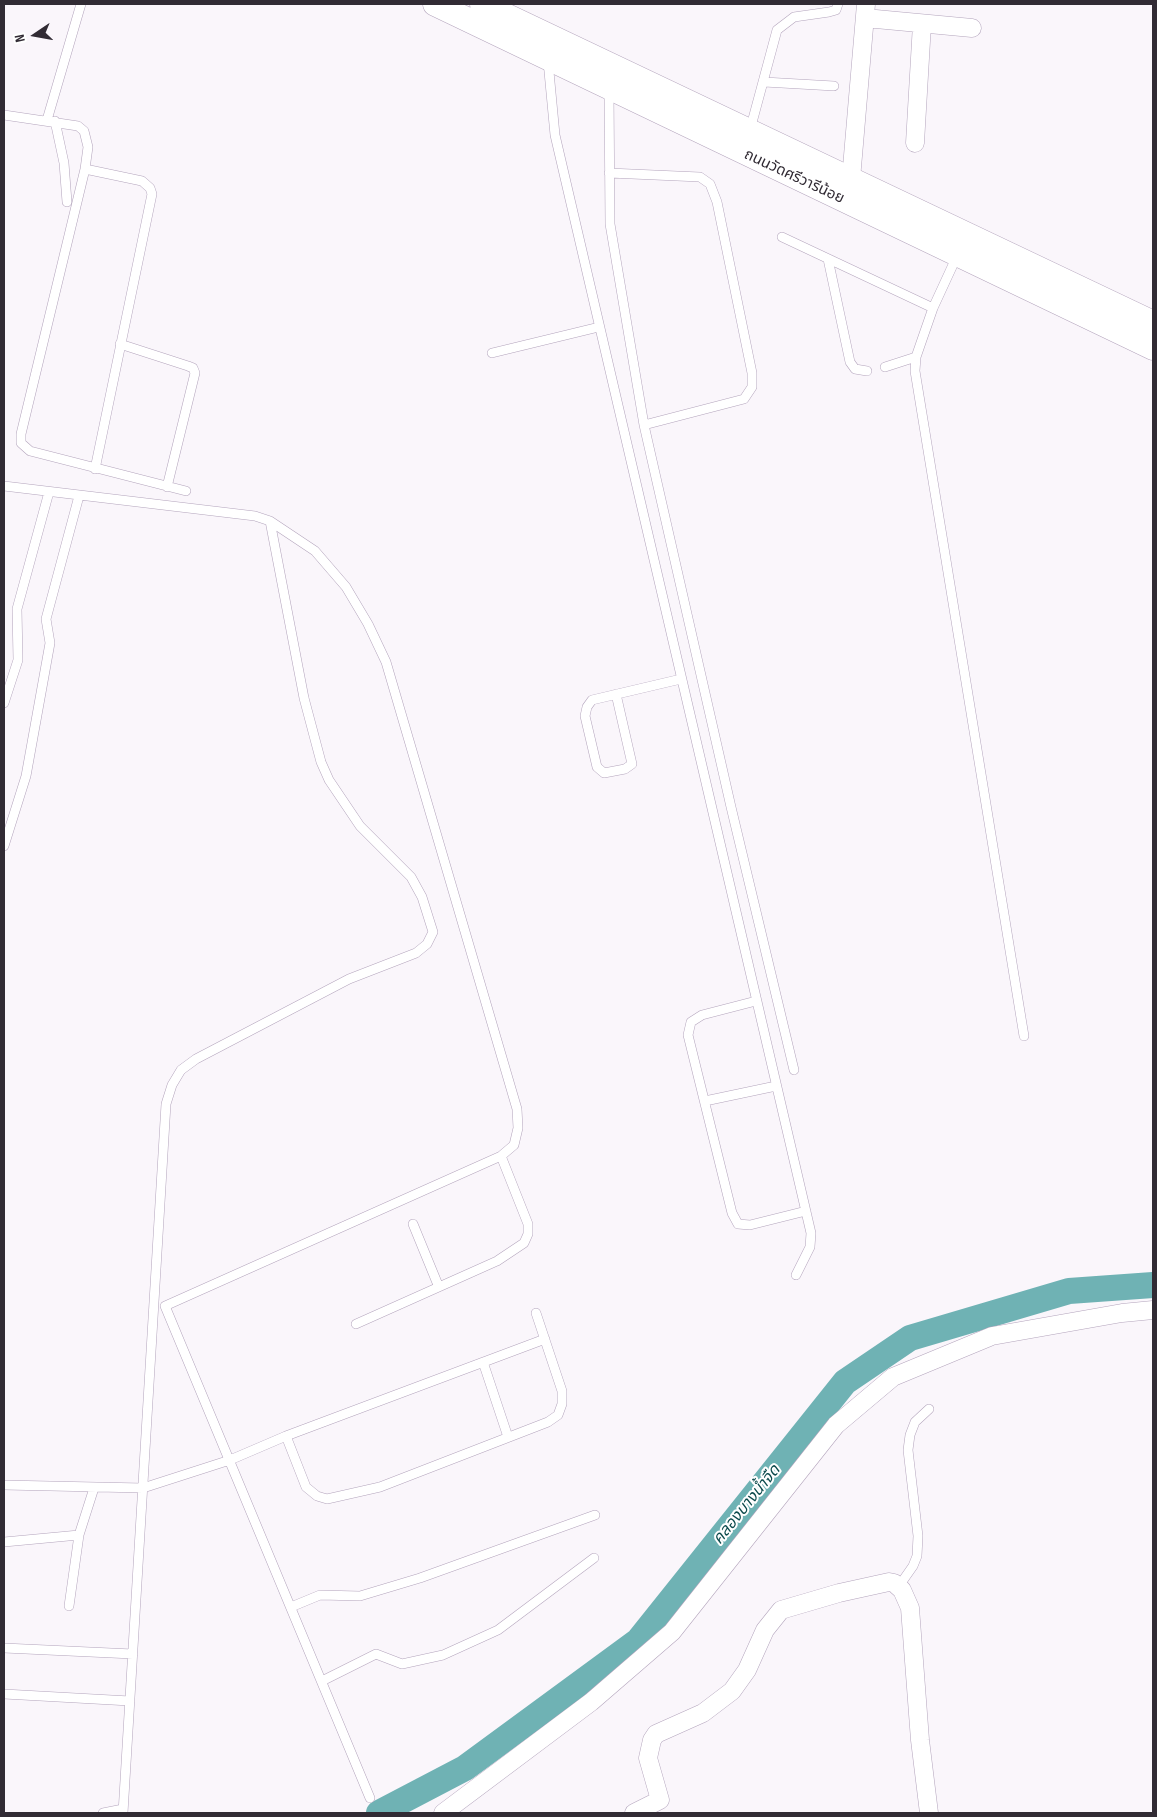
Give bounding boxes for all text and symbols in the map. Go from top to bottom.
north arrow [10,10,60,60]
text: N [11,33,29,44]
street label: ถนนวัดศรีวารีน้อย [741,146,847,208]
water label: คลองบางน้ำจืด [709,1462,785,1548]

